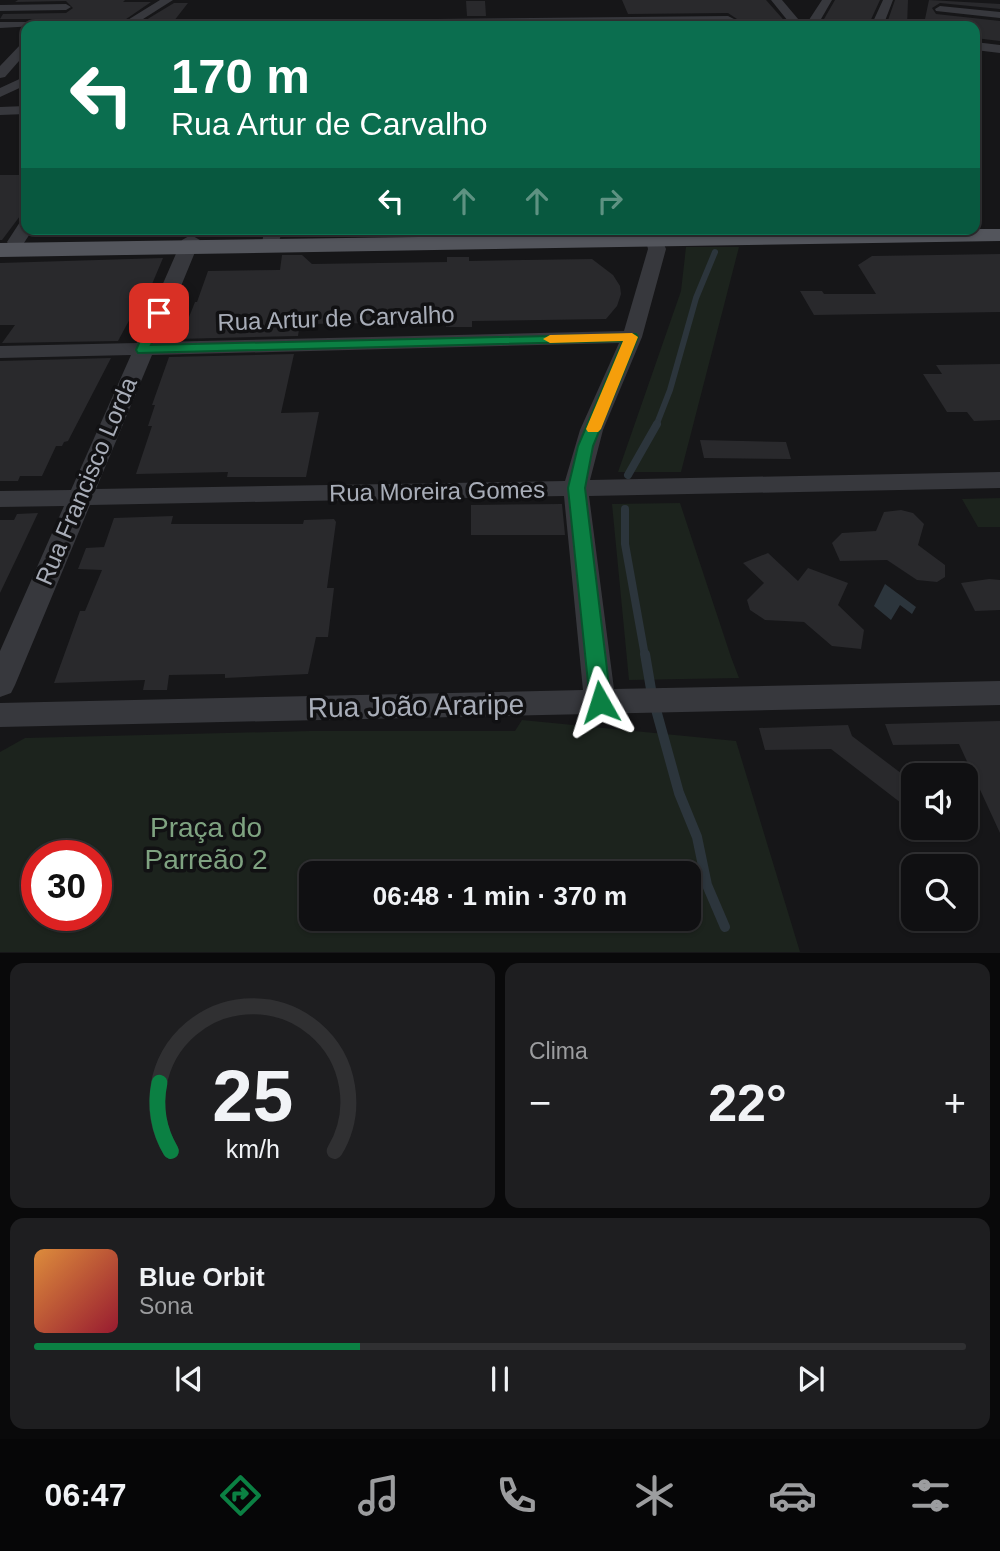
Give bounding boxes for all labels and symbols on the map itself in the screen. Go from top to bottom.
pin [129,283,189,343]
street label: Rua Artur de Carvalho [217,300,455,336]
street label: Rua Francisco Lorda [30,373,142,589]
street label: Rua Moreira Gomes [329,476,545,506]
position arrow [563,665,637,739]
street label: Rua João Araripe [308,689,524,723]
park label: Praça do Parreão 2 [145,812,267,875]
speed limit sign: 30 [21,840,112,931]

